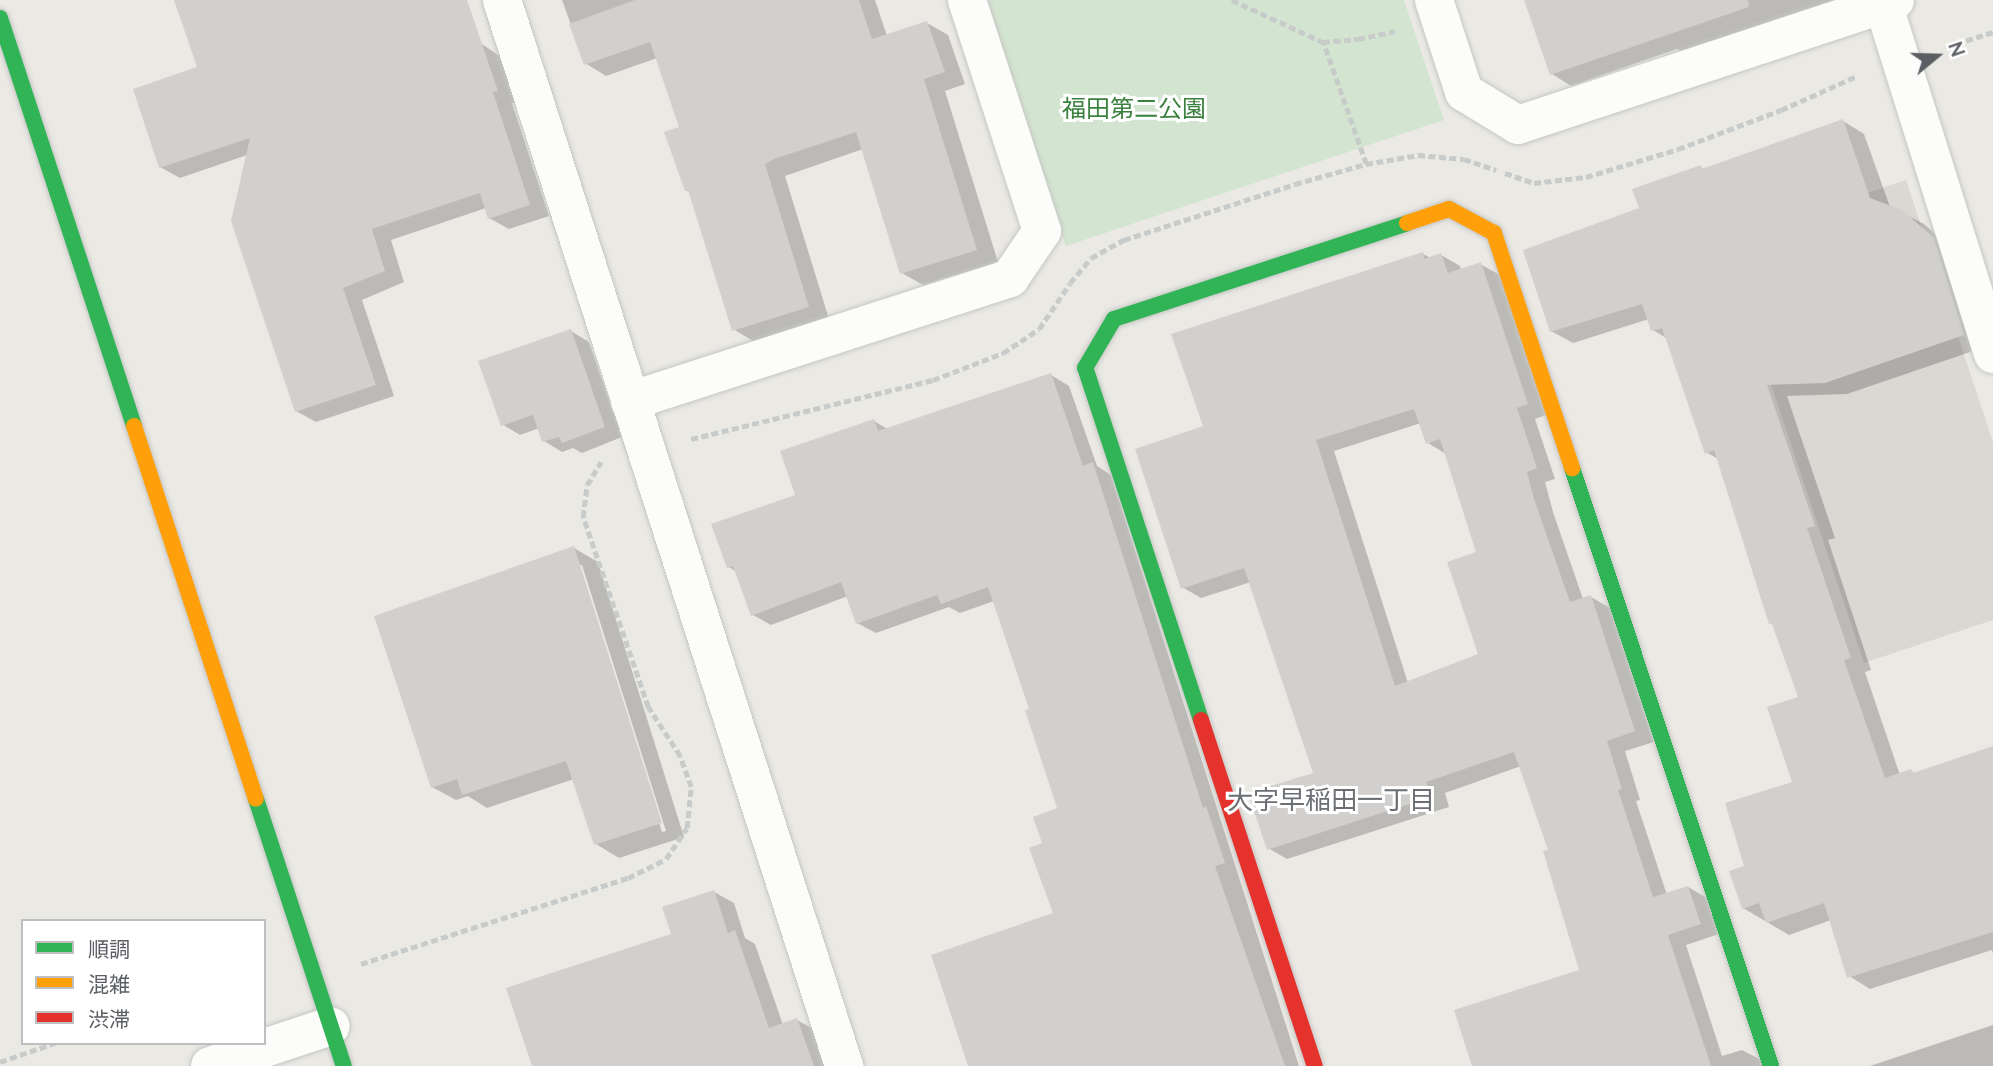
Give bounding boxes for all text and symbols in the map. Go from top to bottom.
north arrow [1902,21,1972,91]
text: N [1943,38,1971,60]
park label: 福田第二公園 [1062,95,1206,123]
district label: 大字早稲田一丁目 [1227,784,1435,816]
legend [21,919,266,1045]
text: 順調 [88,936,130,962]
text: 混雑 [88,971,130,997]
text: 渋滞 [88,1006,130,1032]

